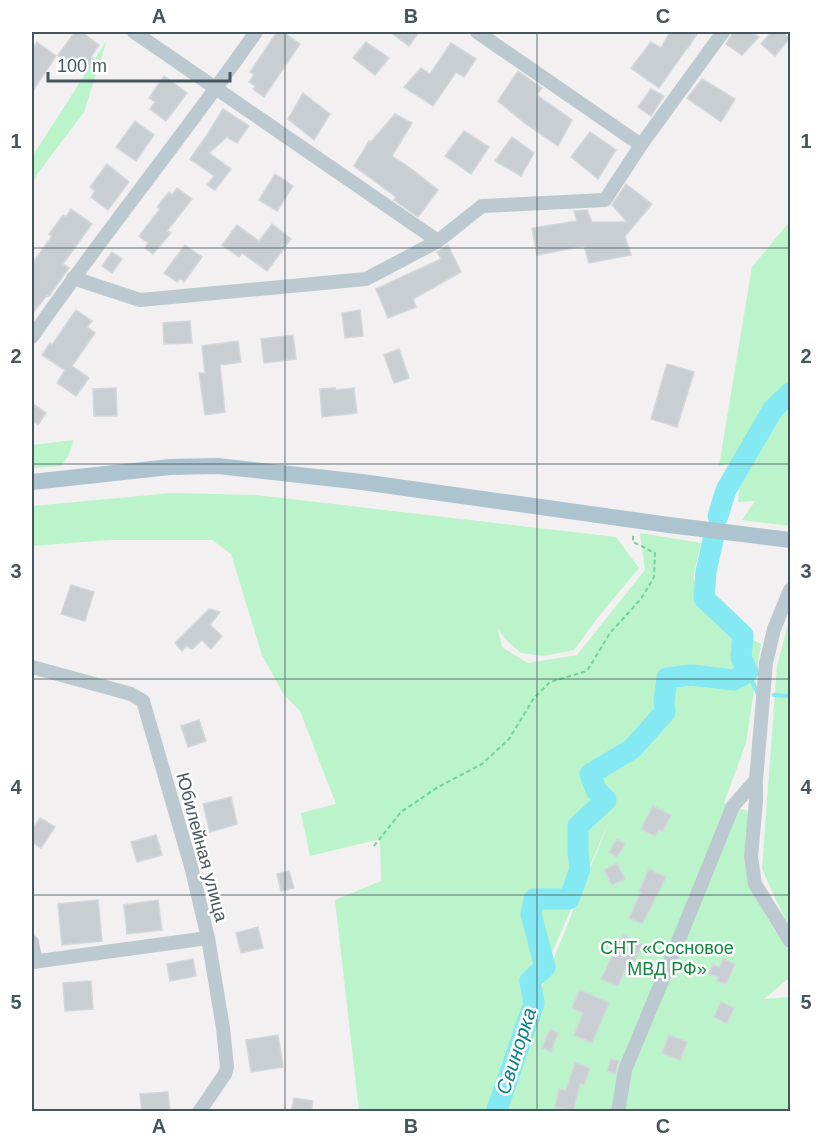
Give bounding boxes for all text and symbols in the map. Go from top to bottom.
text: A [152,5,166,27]
text: B [404,5,418,27]
text: C [656,5,670,27]
scale bar [48,45,230,83]
text: 100 m [57,56,107,76]
text: 1 [10,130,22,152]
text: 1 [800,130,812,152]
text: 2 [10,345,22,367]
text: 2 [800,345,812,367]
text: 3 [10,560,22,582]
text: 3 [800,560,812,582]
street label: Юбилейная улица [173,770,232,925]
text: 4 [10,776,22,798]
text: 4 [800,776,812,798]
park label: СНТ «Сосновое МВД РФ» [600,938,734,979]
text: 5 [10,991,22,1013]
text: 5 [800,991,812,1013]
water label: Свинорка [492,1005,540,1097]
text: A [152,1115,166,1137]
text: B [404,1115,418,1137]
text: C [656,1115,670,1137]

